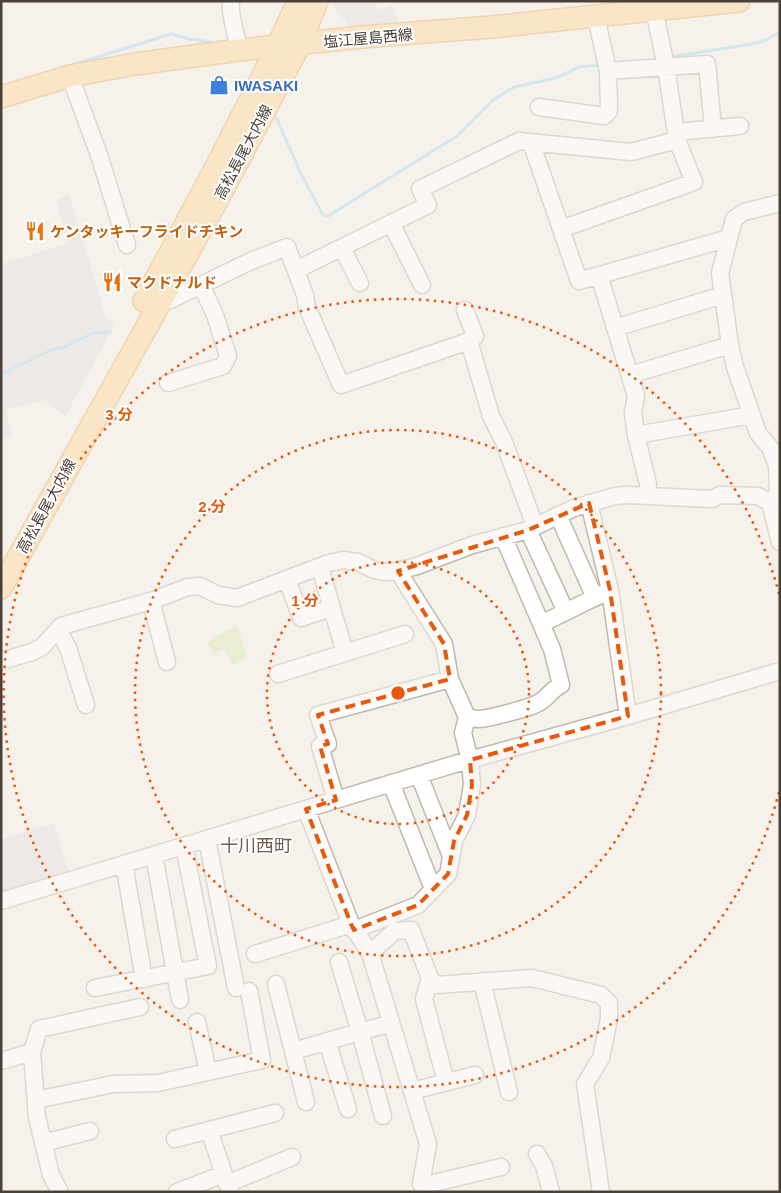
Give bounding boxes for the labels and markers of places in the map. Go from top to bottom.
shop icon: IWASAKI [208,74,230,96]
place label: IWASAKI [234,77,298,94]
restaurant icon: ケンタッキーフライドチキン [24,220,46,242]
place label: ケンタッキーフライドチキン [50,223,243,240]
restaurant icon: マクドナルド [101,271,123,293]
place label: マクドナルド [127,274,217,291]
centre of rings [389,684,407,702]

